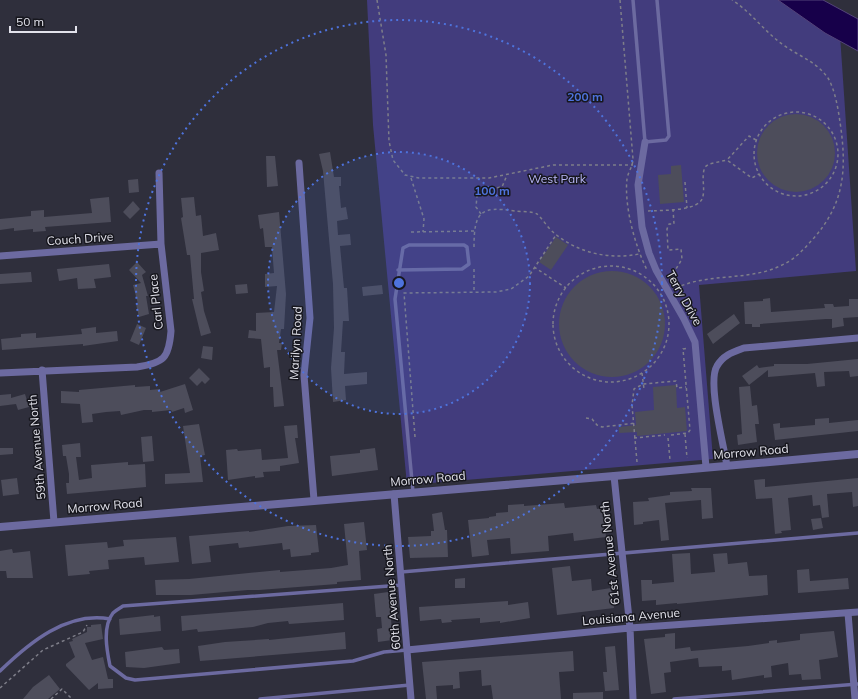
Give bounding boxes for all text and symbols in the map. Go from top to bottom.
scale bar [10,8,76,34]
text: 50 m [16,14,44,29]
text: 200 m [567,89,603,104]
park label: West Park [528,171,587,186]
text: 100 m [474,183,510,198]
street label: Couch Drive [46,229,114,248]
street label: Terry Drive [663,268,706,328]
street label: Carl Place [145,274,166,331]
centre of rings [392,276,406,290]
street label: Marilyn Road [286,306,305,380]
street label: 59th Avenue North [24,394,49,500]
street label: Morrow Road [713,441,789,462]
street label: Morrow Road [390,468,466,489]
street label: Morrow Road [67,495,143,516]
street label: 61st Avenue North [597,500,622,606]
street label: 60th Avenue North [379,544,404,650]
street label: Louisiana Avenue [581,605,681,628]

